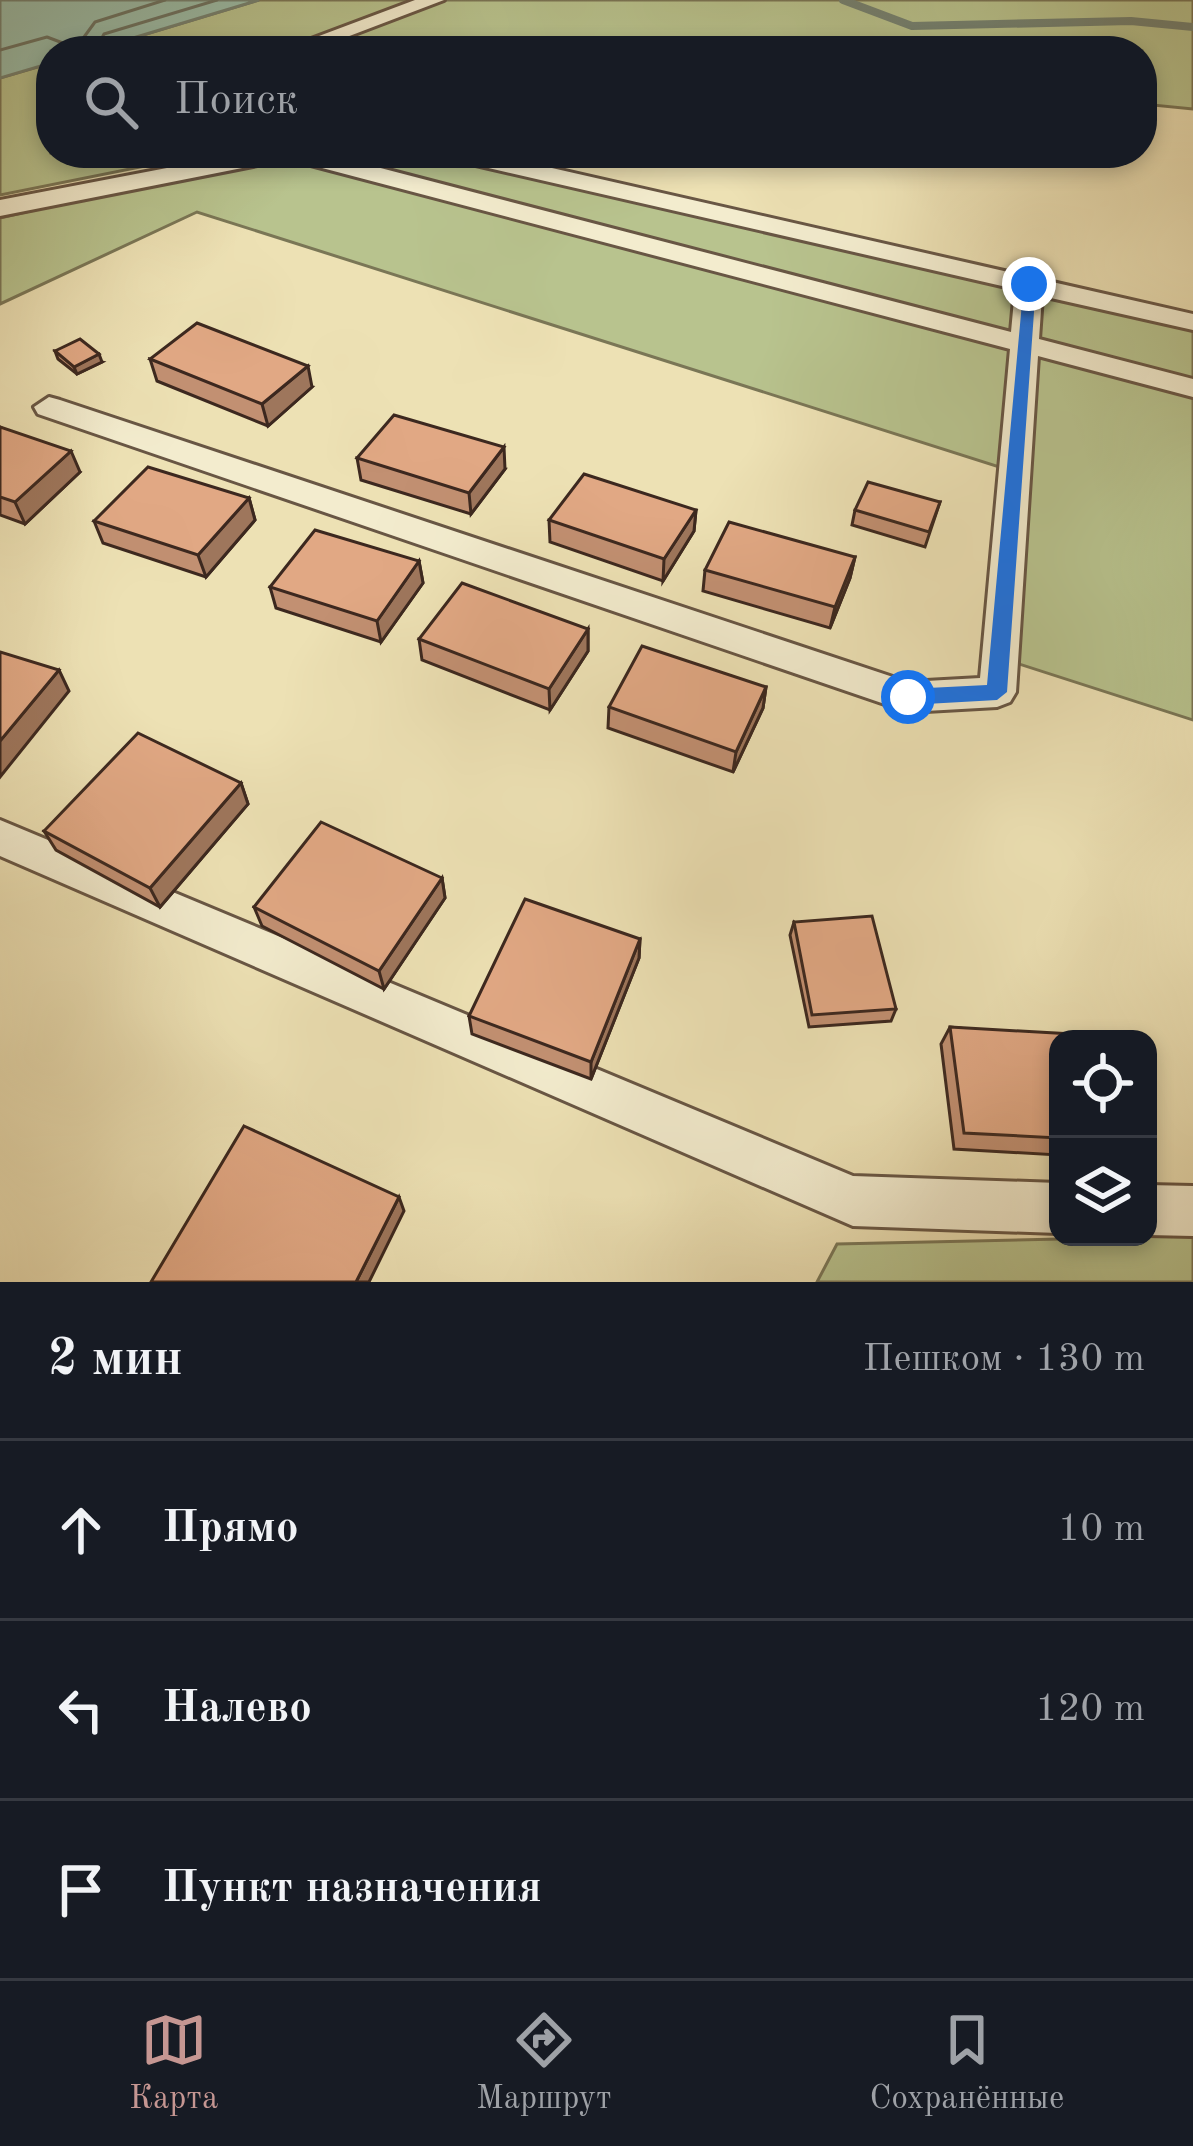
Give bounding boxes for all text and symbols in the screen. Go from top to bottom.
search box [36,36,1157,168]
icon: search [78,69,144,135]
text: Поиск [174,79,298,124]
route end [1002,257,1056,311]
route start [881,670,935,724]
map controls [1049,1030,1157,1246]
button: locate [1049,1030,1157,1138]
button: layers [1049,1138,1157,1246]
text: 2 мин [48,1335,183,1386]
text: Пешком · 130 m [863,1340,1145,1379]
icon: ahead [48,1497,114,1563]
text: Прямо [162,1507,299,1552]
text: 10 m [1058,1510,1145,1549]
icon: left [48,1677,114,1743]
text: Налево [162,1687,312,1732]
text: 120 m [1035,1690,1145,1729]
icon: arrive [48,1857,114,1923]
text: Пункт назначения [162,1867,542,1912]
tab: Карта [129,2007,218,2120]
tab: Маршрут [476,2007,612,2120]
tab: Сохранённые [869,2007,1064,2120]

